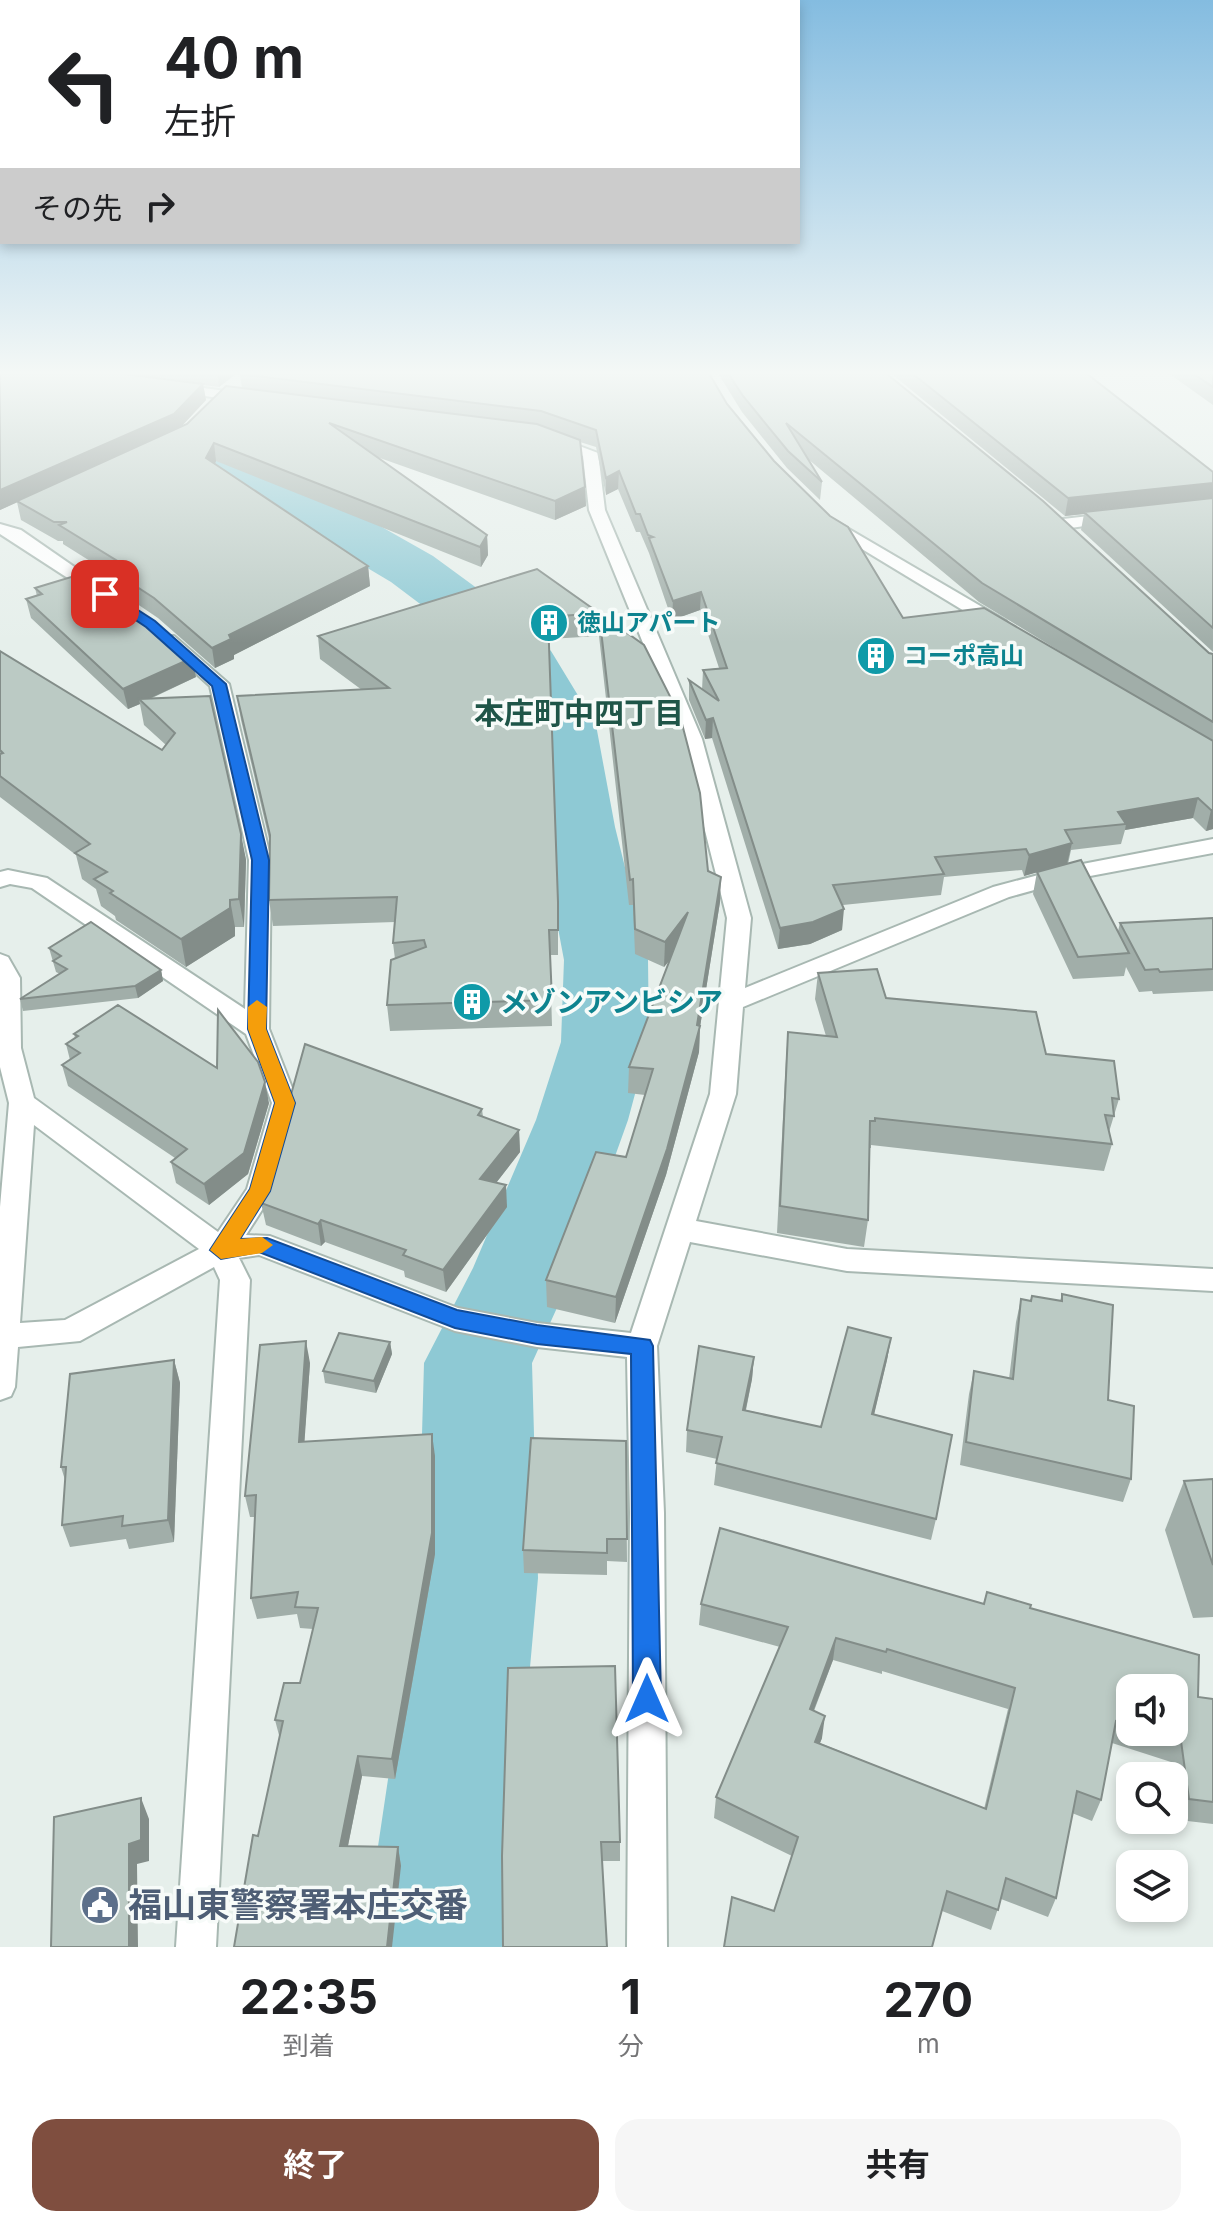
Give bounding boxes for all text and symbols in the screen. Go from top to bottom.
text: 40 m [164,24,304,92]
icon: left [32,32,136,136]
text: 左折 [164,99,236,143]
icon: right [138,184,182,228]
text: その先 [32,190,122,226]
pin [71,560,139,628]
icon: arrive [83,572,127,616]
building icon: 徳山アパート [528,602,570,644]
place label: 徳山アパート [577,608,721,637]
building icon: コーポ高山 [855,635,897,677]
place label: コーポ高山 [904,641,1024,670]
district label: 本庄町中四丁目 [474,695,684,731]
building icon: メゾンアンビシア [451,981,493,1023]
place label: メゾンアンビシア [500,985,723,1019]
position arrow [605,1657,689,1741]
map controls [1116,1674,1188,1922]
button: sound [1116,1674,1188,1746]
button: search [1116,1762,1188,1834]
button: layers [1116,1850,1188,1922]
public building icon: 福山東警察署本庄交番 [79,1884,121,1926]
place label: 福山東警察署本庄交番 [128,1884,468,1925]
text: 22:35 [240,1967,378,2026]
text: 1 [620,1967,641,2026]
text: 270 [883,1970,973,2029]
text: m [917,2028,940,2059]
text: 到着 [283,2030,335,2061]
text: 分 [618,2030,644,2061]
button: 終了 [32,2119,599,2211]
button: 共有 [615,2119,1181,2211]

